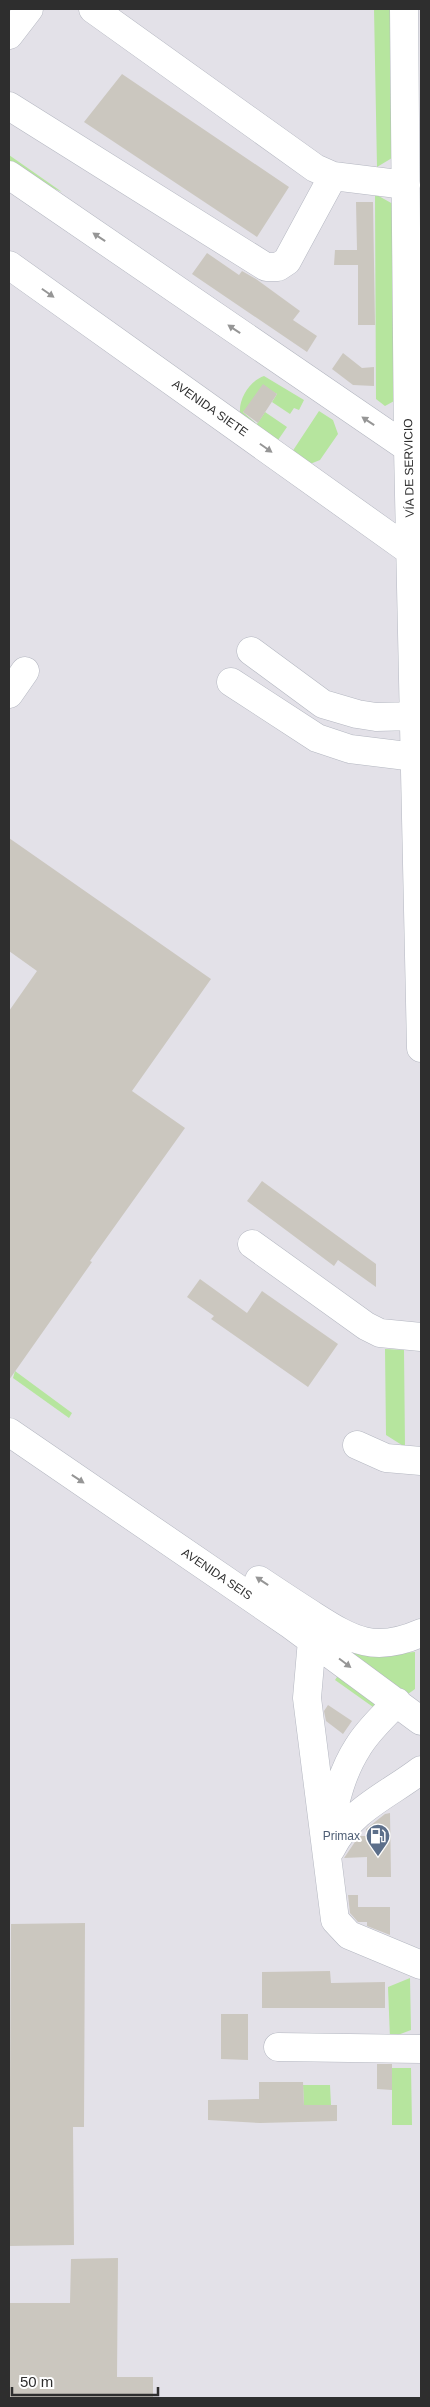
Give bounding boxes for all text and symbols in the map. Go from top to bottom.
one-way arrow [93,232,106,242]
one-way arrow [42,288,55,298]
one-way arrow [227,324,240,334]
street label: AVENIDA SIETE [169,377,251,439]
one-way arrow [361,416,375,426]
street label: VÍA DE SERVICIO [400,418,417,518]
one-way arrow [259,443,273,453]
one-way arrow [71,1474,85,1484]
street label: AVENIDA SEIS [179,1545,255,1603]
one-way arrow [255,1577,268,1586]
one-way arrow [338,1658,351,1669]
fuel station icon: Primax [365,1823,391,1857]
place label: Primax [323,1829,360,1843]
scale bar [12,2364,159,2396]
text: 50 m [20,2373,53,2390]

